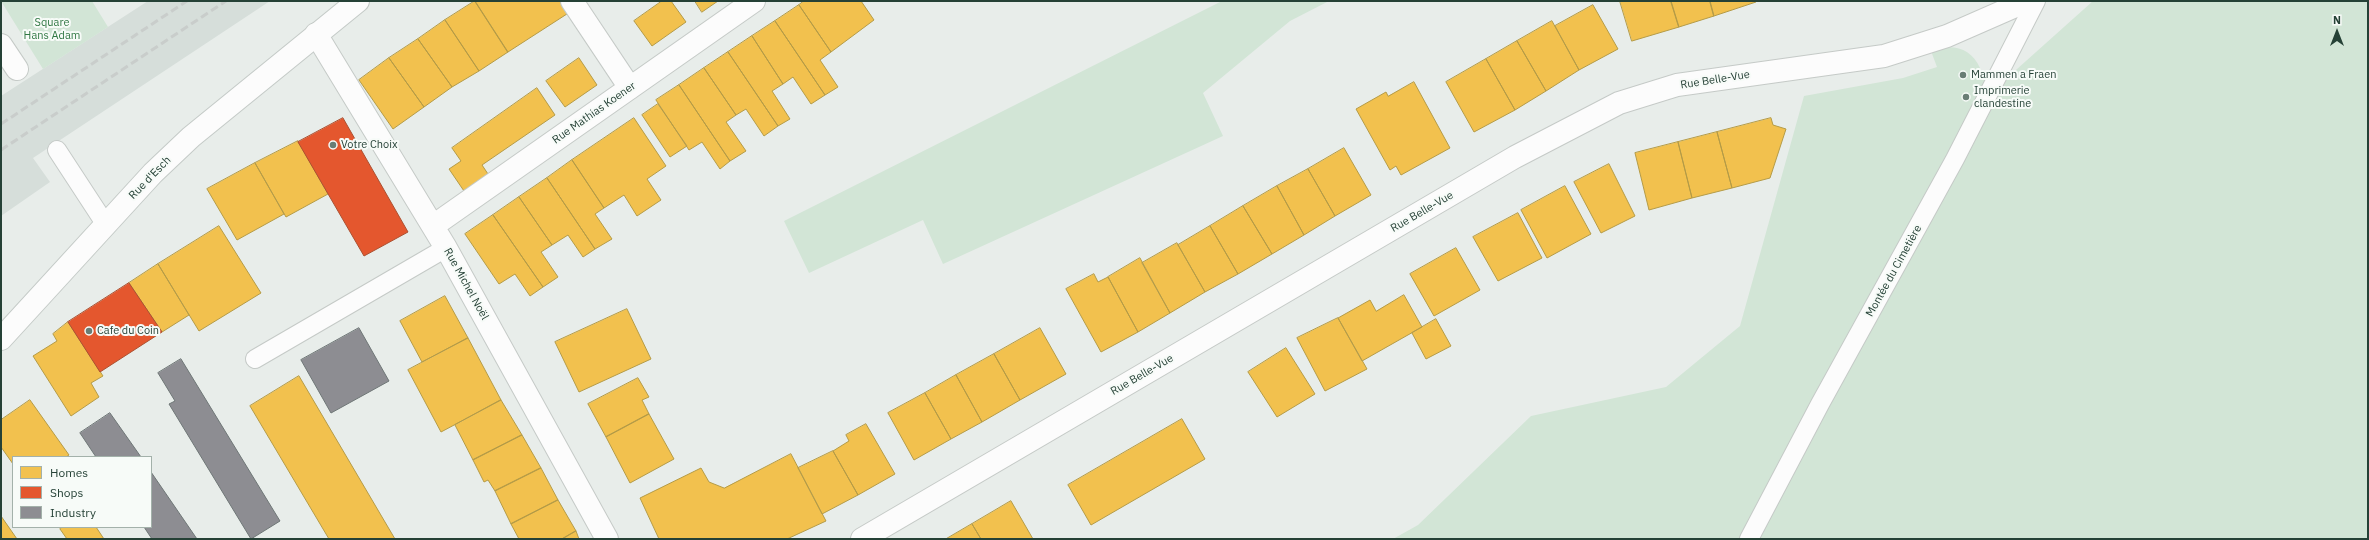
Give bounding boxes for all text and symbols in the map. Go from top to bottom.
north arrow [2317,12,2357,52]
text: N [2333,13,2341,27]
park label: Square Hans Adam [24,16,80,42]
street label: Rue Belle-Vue [1679,68,1751,92]
place label: Mammen a Fraen [1971,68,2056,82]
marker: Mammen a Fraen [1958,70,1968,80]
street label: Rue Mathias Koener [550,79,638,147]
place label: Imprimerie clandestine [1974,84,2031,110]
marker: Imprimerie clandestine [1961,92,1971,102]
place label: Votre Choix [341,138,398,152]
marker: Votre Choix [328,140,338,150]
street label: Rue d'Esch [126,154,174,202]
street label: Rue Belle-Vue [1388,189,1456,235]
street label: Montée du Cimetière [1863,223,1925,319]
street label: Rue Michel Noël [441,246,491,322]
place label: Cafe du Coin [97,324,159,338]
marker: Cafe du Coin [84,326,94,336]
street label: Rue Belle-Vue [1108,352,1176,398]
legend [12,456,152,528]
text: Homes [50,465,88,480]
text: Shops [50,485,83,500]
text: Industry [50,505,96,520]

